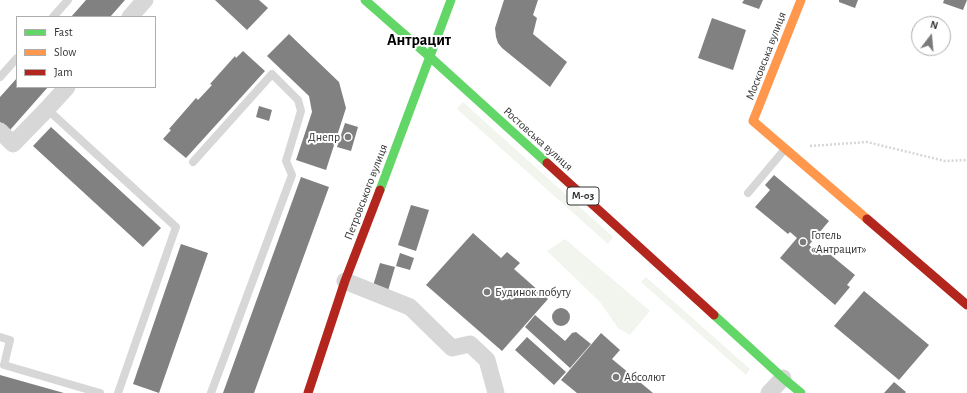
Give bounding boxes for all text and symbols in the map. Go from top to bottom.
street label: Московська вулиця [743,10,789,102]
legend [16,16,156,88]
north arrow [911,16,951,56]
text: N [929,19,939,31]
text: Fast [54,26,73,38]
district label: Антрацит [387,30,451,50]
text: Slow [54,46,76,58]
text: Jam [54,66,73,78]
street label: Ростовська вулиця [500,104,576,174]
place label: Днепр [308,130,340,144]
marker: Днепр [343,132,353,142]
street label: Петровського вулиця [341,142,391,242]
road number: М-03 [567,187,599,205]
place label: Готель «Антрацит» [811,228,866,256]
marker: Готель «Антрацит» [798,237,808,247]
place label: Будинок побуту [495,285,571,299]
marker: Будинок побуту [482,287,492,297]
place label: Абсолют [624,370,665,384]
marker: Абсолют [611,372,621,382]

